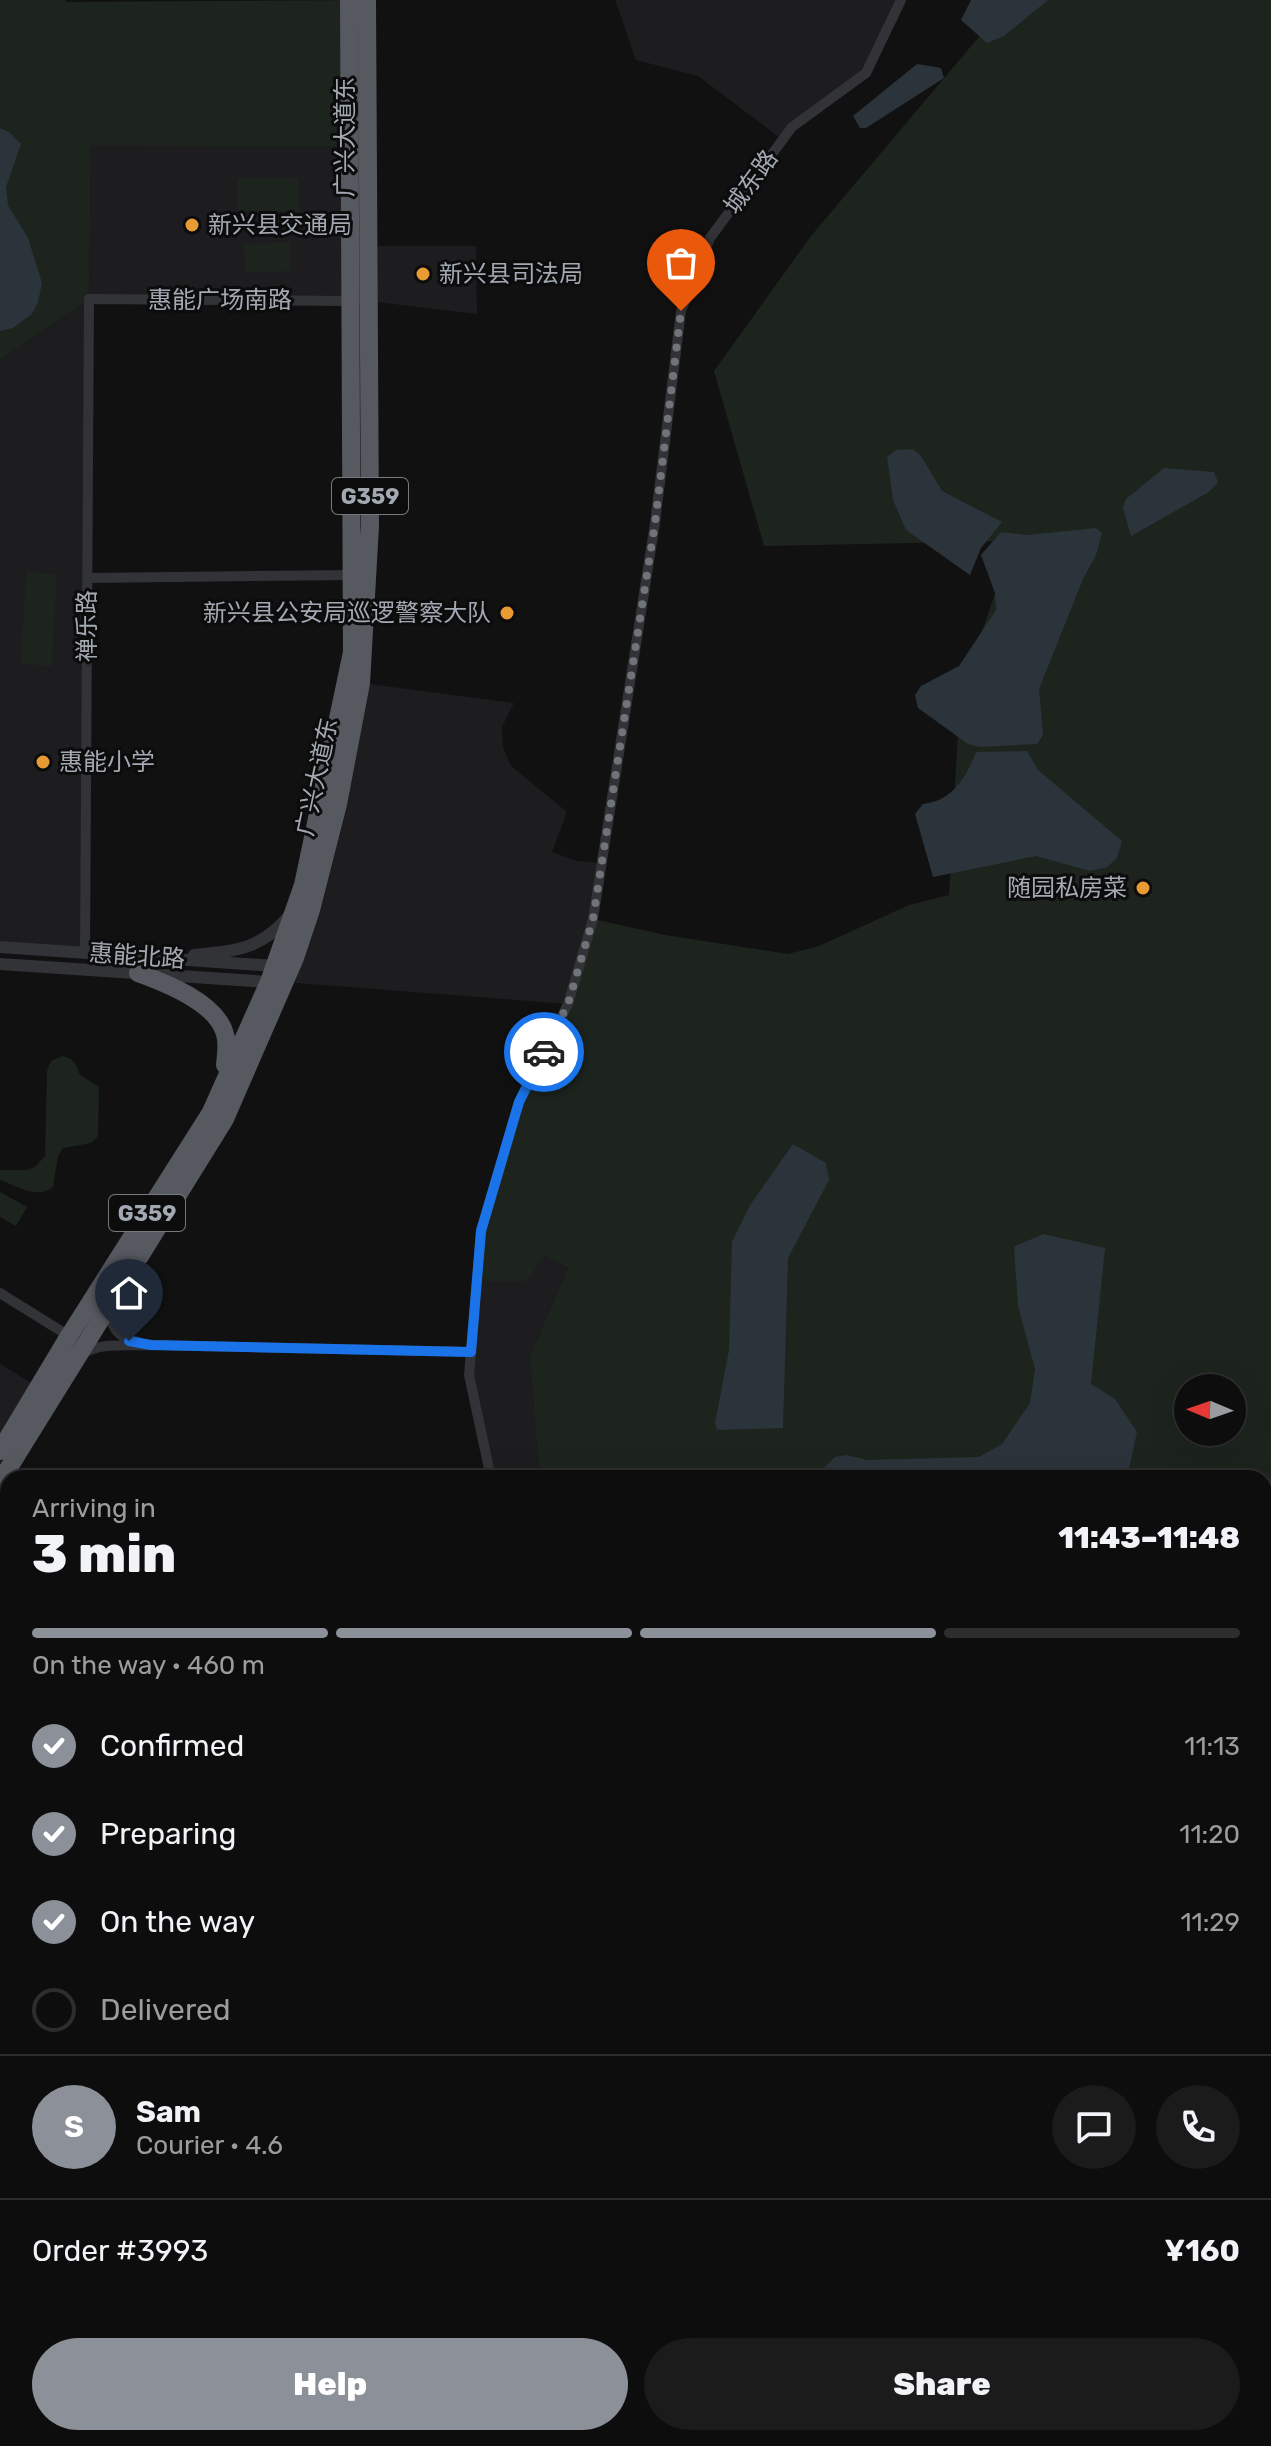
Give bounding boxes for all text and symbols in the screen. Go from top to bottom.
street label: 广兴大道东 [331,77,359,197]
street label: 城东路 [719,145,783,219]
place label: 新兴县交通局 [208,211,352,239]
marker: 新兴县交通局 [183,216,201,234]
pin [647,229,715,311]
icon: bag [659,241,703,285]
place label: 新兴县司法局 [439,260,583,288]
marker: 新兴县司法局 [414,265,432,283]
street label: 惠能广场南路 [148,286,292,314]
road number: G359 [332,478,408,514]
street label: 禅乐路 [73,590,101,662]
place label: 新兴县公安局巡逻警察大队 [203,599,491,627]
marker: 新兴县公安局巡逻警察大队 [498,604,516,622]
street label: 广兴大道东 [291,715,343,839]
place label: 惠能小学 [59,748,155,776]
marker: 惠能小学 [34,753,52,771]
place label: 随园私房菜 [1007,874,1127,902]
marker: 随园私房菜 [1134,879,1152,897]
street label: 惠能北路 [88,939,186,973]
courier [504,1012,584,1092]
icon: car [522,1030,566,1074]
road number: G359 [109,1195,185,1231]
pin [95,1259,163,1341]
icon: home [107,1271,151,1315]
north arrow [1174,1374,1246,1446]
map controls [1174,1374,1246,1446]
text: Arriving in [32,1493,156,1524]
text: 11:43–11:48 [1058,1520,1240,1556]
text: 3 min [32,1523,176,1585]
text: On the way · 460 m [32,1650,265,1681]
icon: check [32,1724,76,1768]
text: Confirmed [100,1728,244,1764]
text: 11:13 [1184,1731,1240,1762]
icon: check [32,1812,76,1856]
text: Preparing [100,1816,236,1852]
text: 11:20 [1179,1819,1240,1850]
icon: check [32,1900,76,1944]
text: On the way [100,1904,255,1940]
text: 11:29 [1180,1907,1240,1938]
text: Delivered [100,1992,231,2028]
button: chat [1052,2085,1136,2169]
button: phone [1156,2085,1240,2169]
text: Sam [136,2094,201,2130]
text: S [64,2109,84,2145]
text: Courier · 4.6 [136,2130,283,2161]
text: Order #3993 [32,2233,208,2269]
text: ¥160 [1164,2233,1240,2269]
button: Help [32,2338,628,2430]
button: Share [644,2338,1240,2430]

